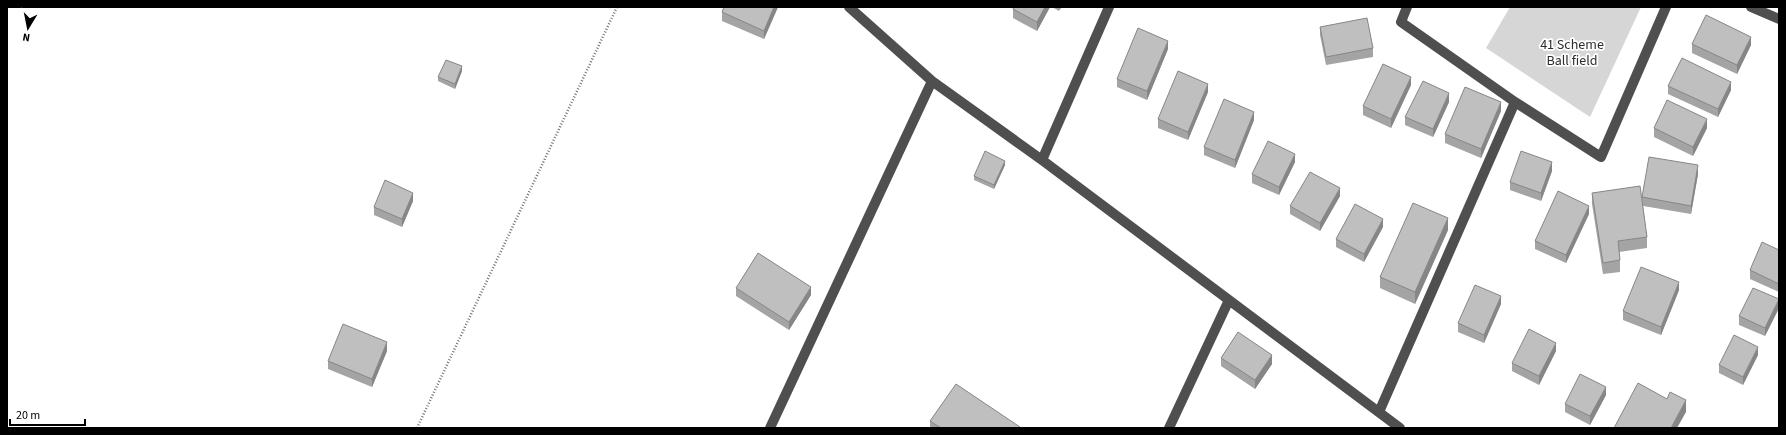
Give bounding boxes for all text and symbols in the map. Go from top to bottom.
north arrow [8,8,48,48]
text: N [21,29,31,45]
park label: 41 Scheme Ball field [1540,35,1604,71]
scale bar [10,401,85,427]
text: 20 m [16,407,40,424]

